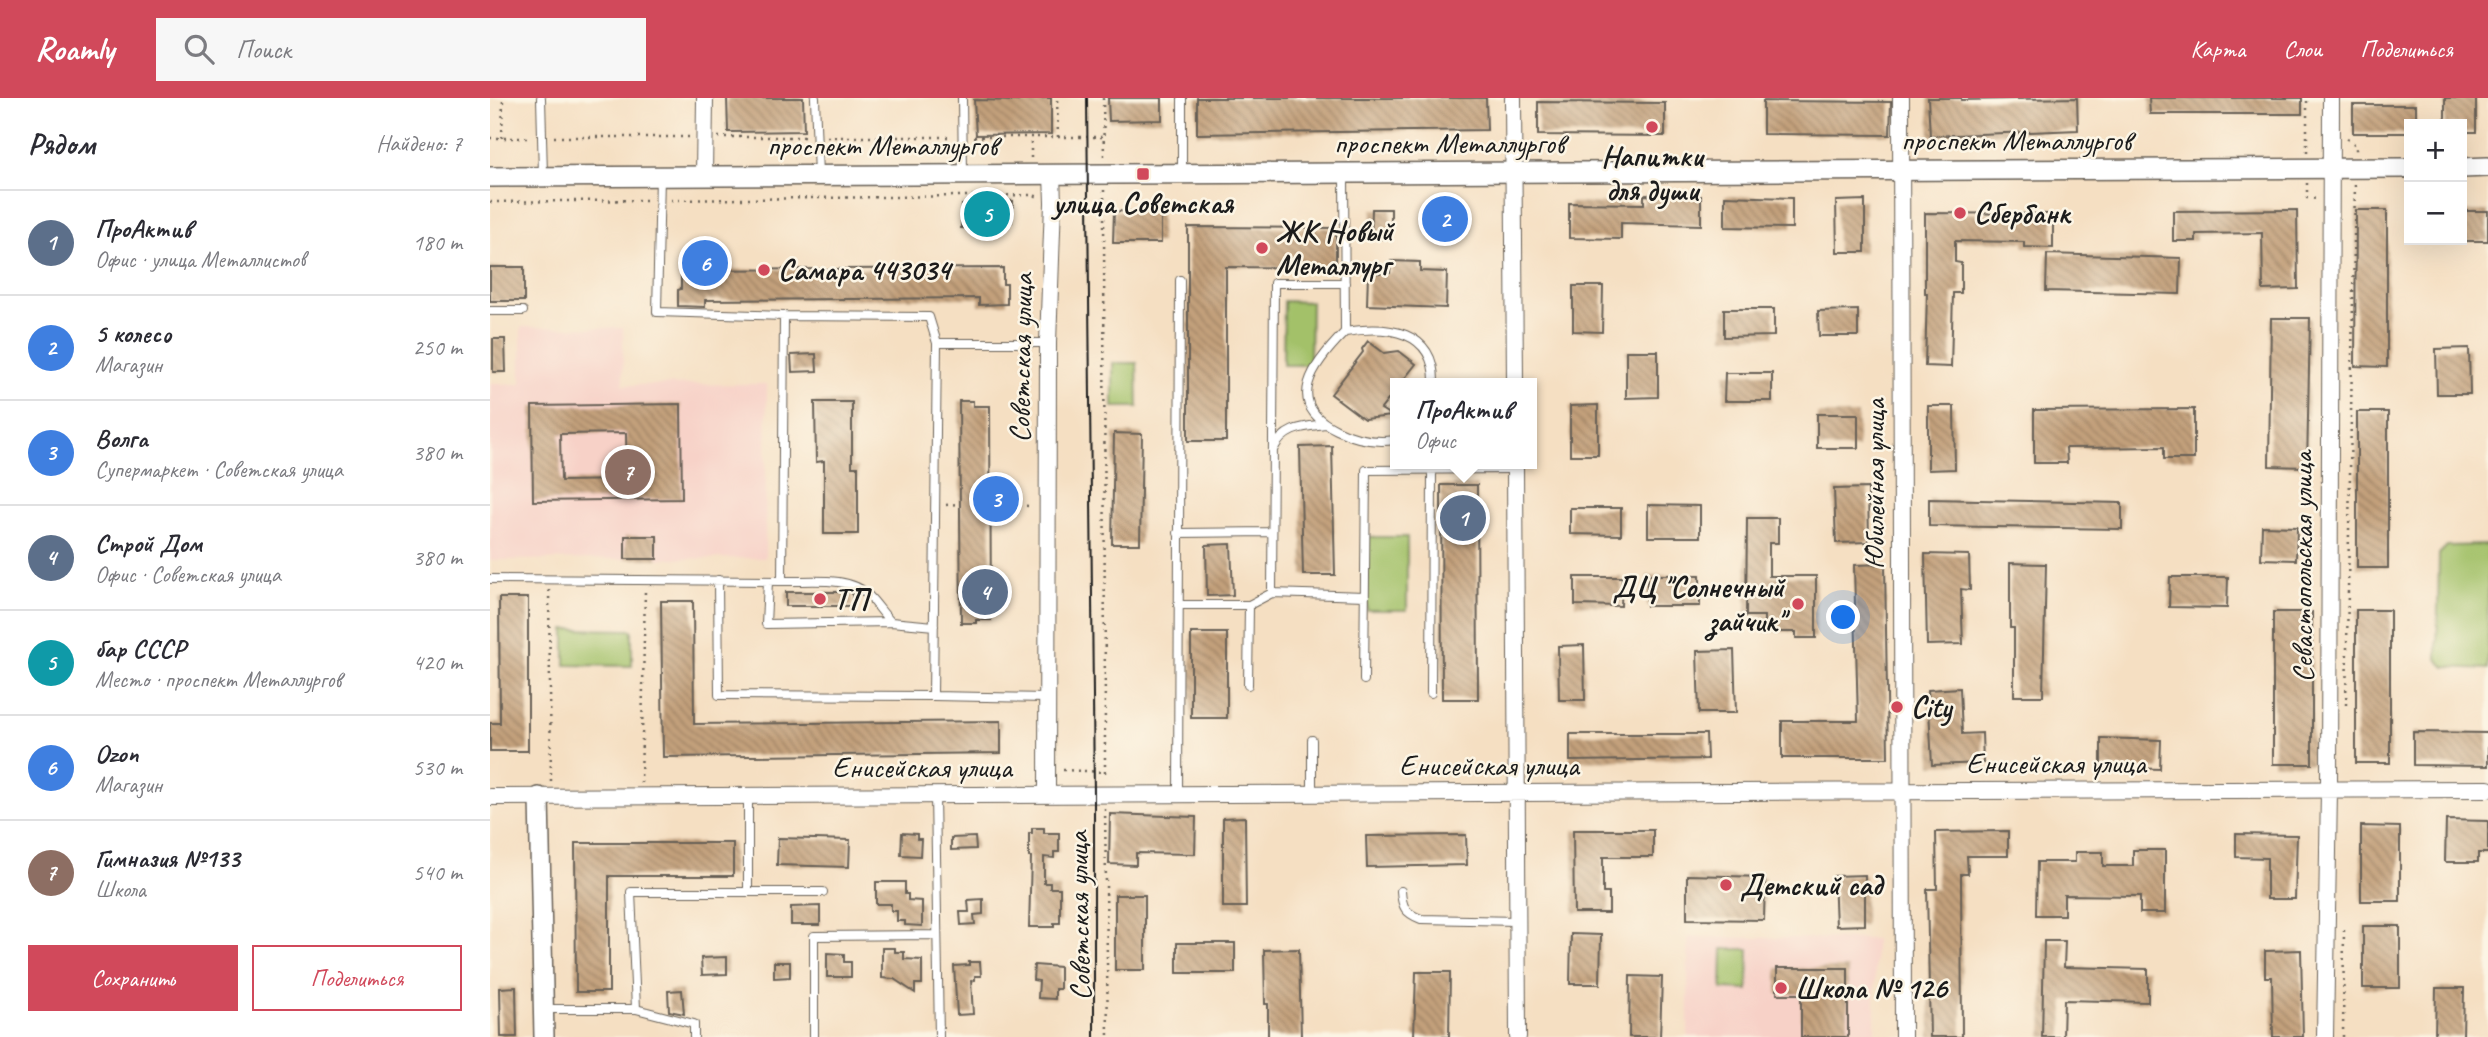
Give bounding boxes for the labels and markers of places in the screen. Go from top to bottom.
marker: Напитки для души [1644,119,1660,135]
place label: Напитки для души [1601,137,1705,210]
marker: улица Советская [1135,166,1151,182]
place label: улица Советская [1050,184,1235,222]
pin: 5 [964,188,1010,240]
pin: 2 [1422,193,1468,245]
place label: Сбербанк [1974,194,2072,232]
marker: Сбербанк [1952,205,1968,221]
place label: ЖК Новый Металлург [1276,212,1395,284]
pin: 6 [682,237,728,289]
marker: ЖК Новый Металлург [1254,240,1270,256]
place label: Самара 443034 [778,251,954,289]
marker: Самара 443034 [756,262,772,278]
pin: 7 [605,446,651,498]
pin: 3 [973,473,1019,525]
pin: 1 [1440,492,1486,544]
pin: 4 [962,566,1008,618]
place label: ДЦ "Солнечный зайчик" [1612,568,1791,641]
place label: ТП [834,580,873,618]
marker: ТП [812,591,828,607]
marker: ДЦ "Солнечный зайчик" [1790,596,1806,612]
place label: City [1911,688,1954,727]
marker: City [1889,699,1905,715]
place label: Детский сад [1740,866,1885,904]
marker: Детский сад [1718,877,1734,893]
place label: Школа № 126 [1795,969,1949,1007]
marker: Школа № 126 [1773,980,1789,996]

